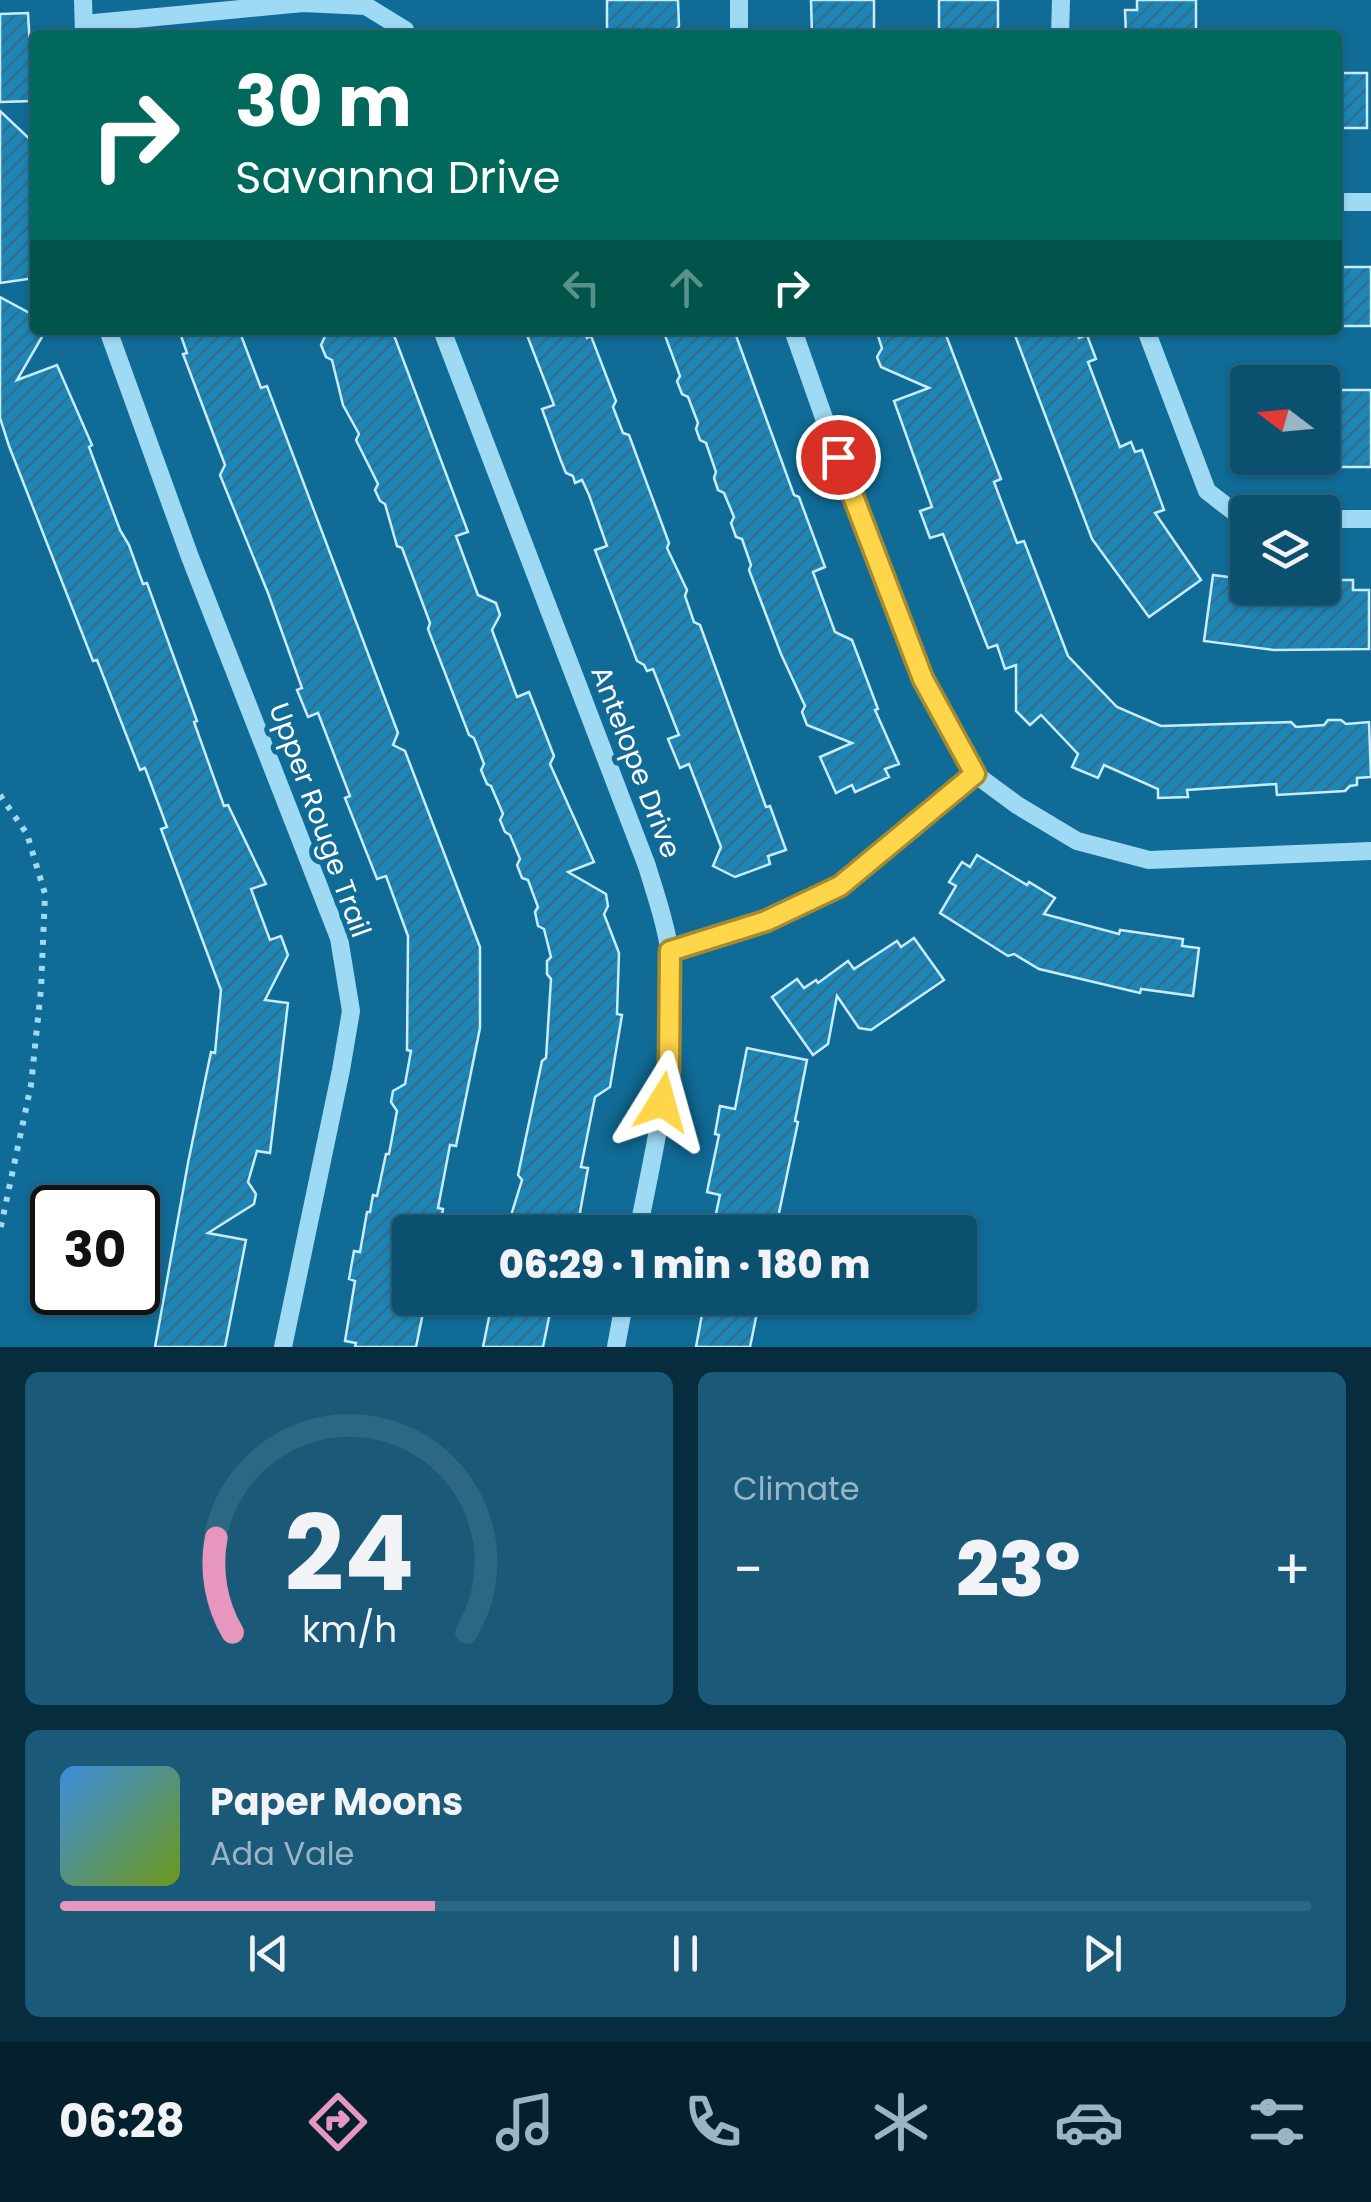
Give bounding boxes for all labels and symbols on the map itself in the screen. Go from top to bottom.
north arrow [1230,365,1340,475]
pin [796,415,881,500]
street label: Antelope Drive [581,660,691,864]
street label: Upper Rouge Trail [259,697,381,943]
position arrow [610,1050,714,1154]
speed limit sign: 30 [30,1185,160,1315]

